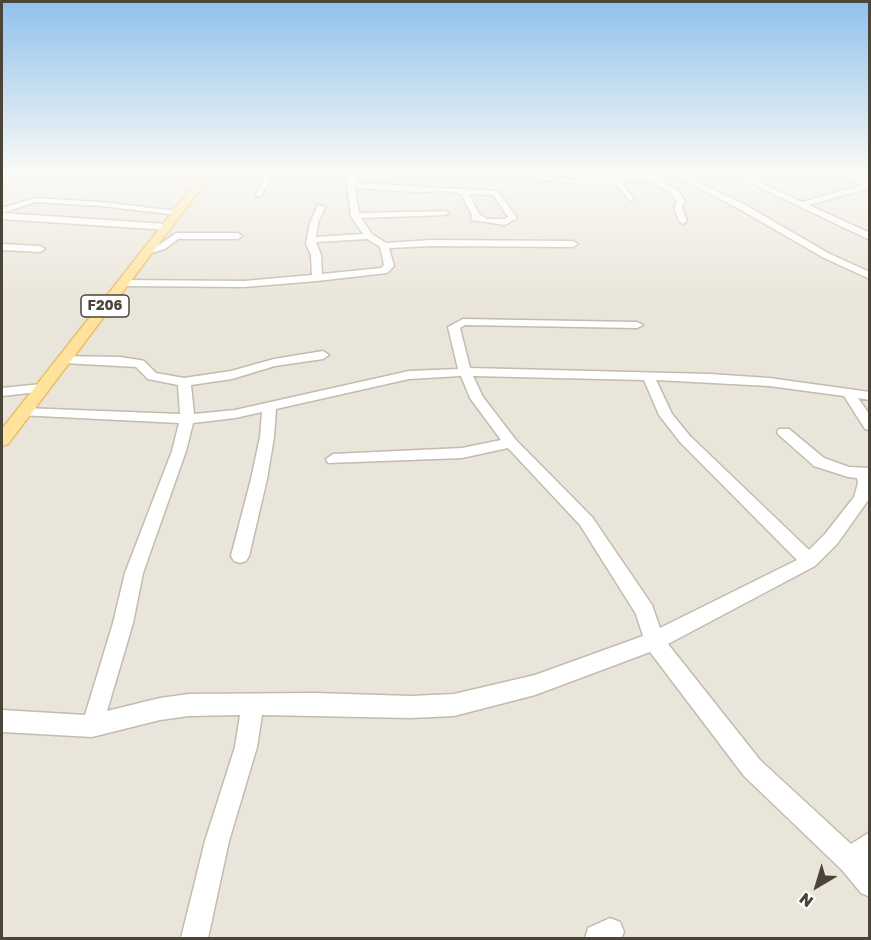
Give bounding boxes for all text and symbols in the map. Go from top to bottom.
road number: F206 [81,295,129,317]
north arrow [787,856,847,916]
text: N [795,889,817,912]

